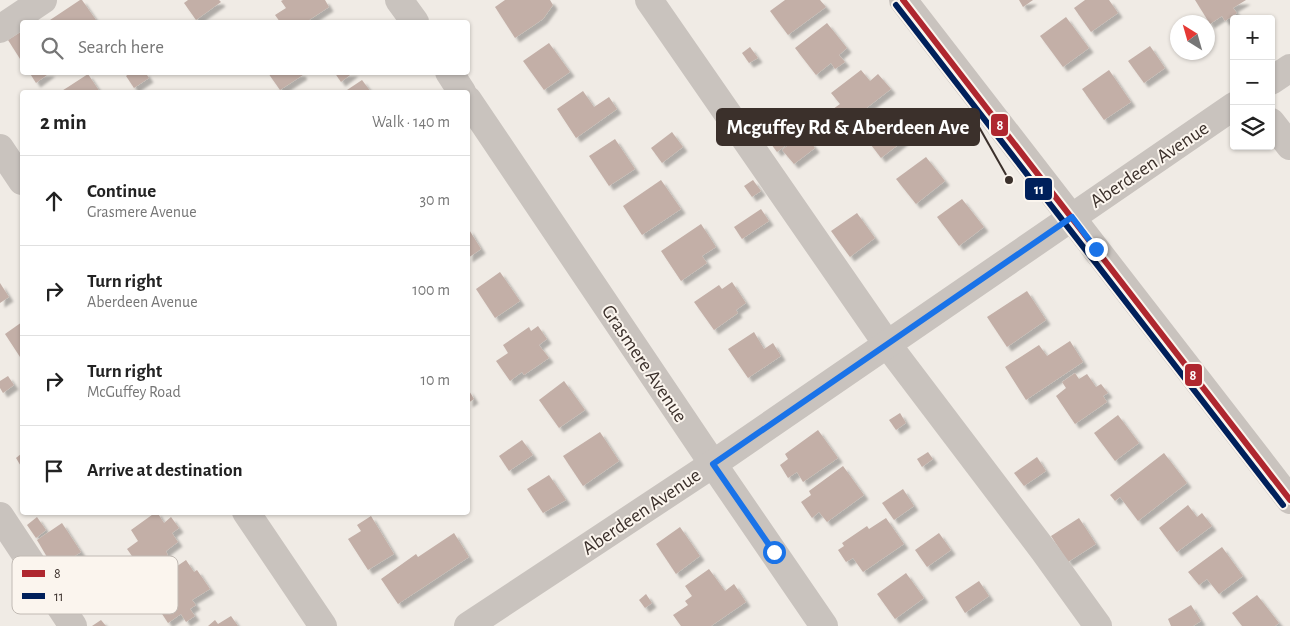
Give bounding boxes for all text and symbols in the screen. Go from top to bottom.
north arrow [1170,15,1215,60]
map controls [1230,15,1275,150]
button: + [1230,15,1275,60]
search box [20,20,470,75]
icon: search [38,34,66,62]
text: Search here [78,38,164,57]
button: − [1230,60,1275,105]
button: layers [1230,105,1275,150]
callout: Mcguffey Rd & Aberdeen Ave [717,109,979,145]
text: 2 min [40,112,87,133]
line badge: 8 [990,113,1009,137]
text: Walk · 140 m [372,114,450,130]
text: Mcguffey Rd & Aberdeen Ave [727,117,969,138]
street label: Aberdeen Avenue [1087,118,1212,212]
text: 8 [997,119,1004,133]
line badge: 11 [1024,177,1053,201]
text: Continue [87,182,156,201]
text: 11 [1034,183,1044,197]
icon: ahead [40,187,68,215]
text: 30 m [420,192,450,208]
text: Grasmere Avenue [87,204,197,220]
route end [1085,238,1108,261]
text: Turn right [87,272,162,291]
icon: right [40,277,68,305]
text: 100 m [412,282,450,298]
text: Aberdeen Avenue [87,294,198,310]
street label: Grasmere Avenue [598,301,691,426]
text: Turn right [87,362,162,381]
line badge: 8 [1184,363,1203,387]
icon: right [40,367,68,395]
text: 8 [1190,369,1197,383]
text: 10 m [421,372,450,388]
text: McGuffey Road [87,384,181,400]
icon: arrive [40,457,68,485]
text: Arrive at destination [87,461,243,480]
street label: Aberdeen Avenue [579,465,704,559]
route start [763,541,786,564]
legend [12,556,178,614]
text: 8 [54,567,61,581]
text: 11 [54,590,64,604]

